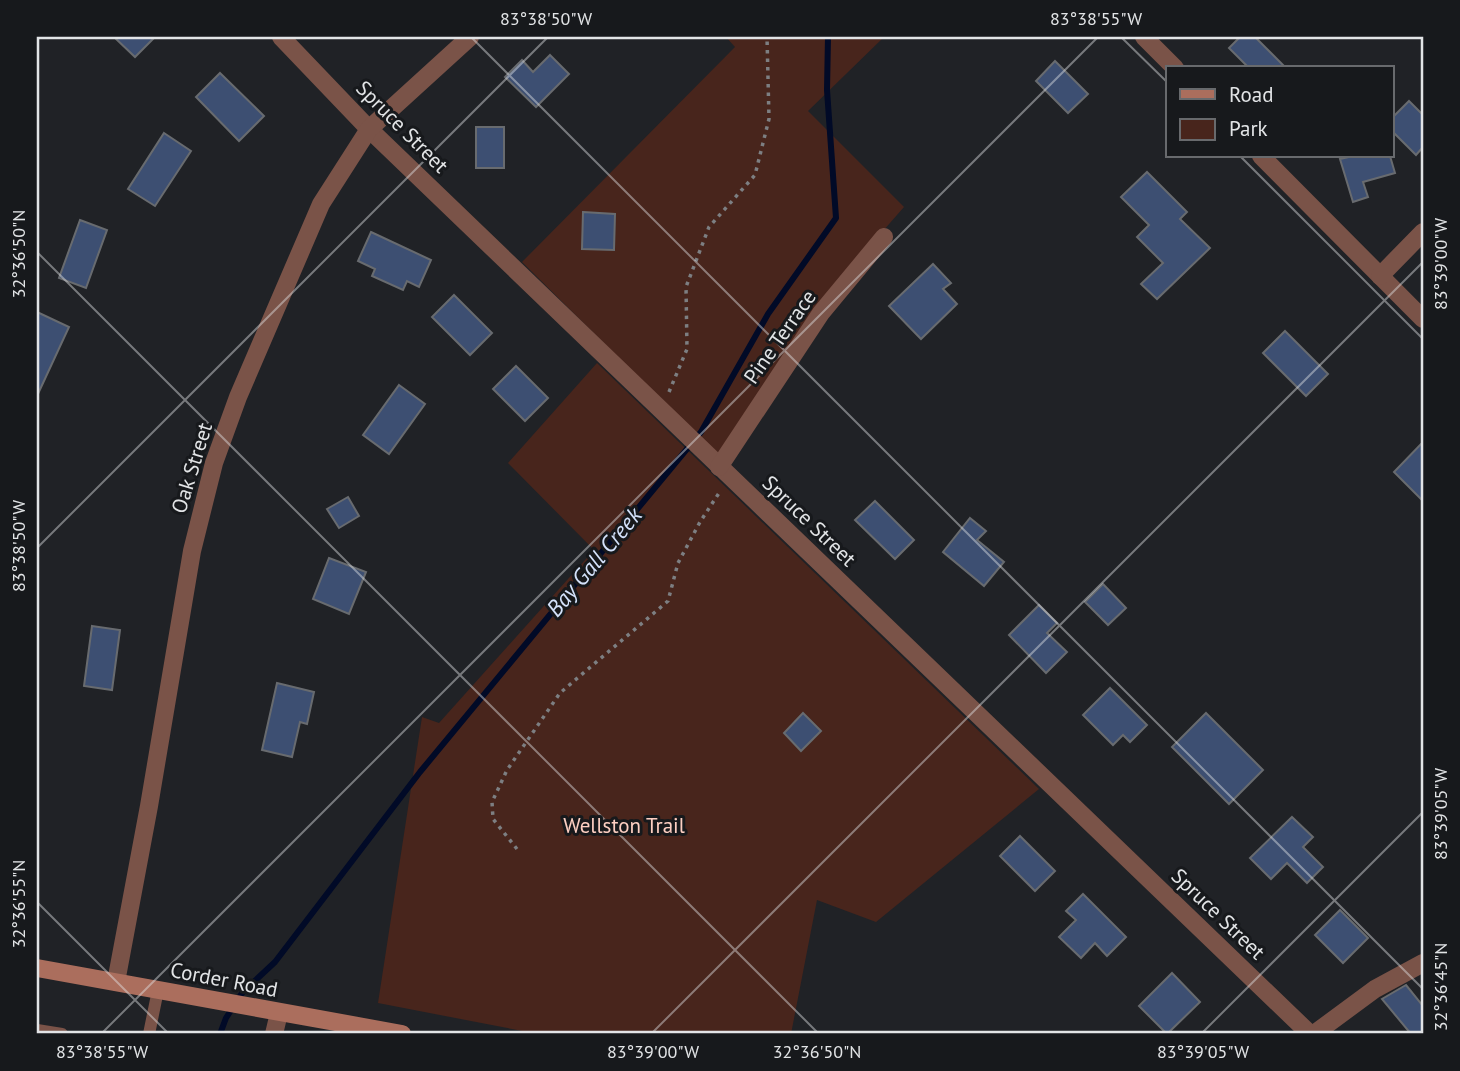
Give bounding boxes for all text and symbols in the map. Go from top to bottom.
text: 83°38'50"W [500,7,592,30]
text: 83°38'55"W [1050,7,1142,30]
legend [1166,66,1394,158]
street label: Spruce Street [350,75,454,179]
text: Road [1229,81,1273,108]
text: Park [1229,115,1268,142]
text: 32°36'50"N [7,210,30,298]
text: 83°39'00"W [1429,218,1452,310]
street label: Pine Terrace [737,285,822,389]
street label: Oak Street [165,419,218,516]
street label: Spruce Street [757,469,862,572]
text: 83°38'50"W [7,500,30,592]
water label: Bay Gall Creek [540,500,649,622]
text: 83°39'05"W [1429,768,1452,860]
park label: Wellston Trail [563,812,685,839]
text: 32°36'55"N [7,860,30,948]
street label: Spruce Street [1166,862,1271,965]
text: 32°36'45"N [1429,943,1452,1031]
street label: Corder Road [168,956,280,1003]
text: 83°38'55"W [56,1040,148,1063]
text: 83°39'00"W [607,1040,699,1063]
text: 32°36'50"N [773,1040,861,1063]
text: 83°39'05"W [1157,1040,1249,1063]

